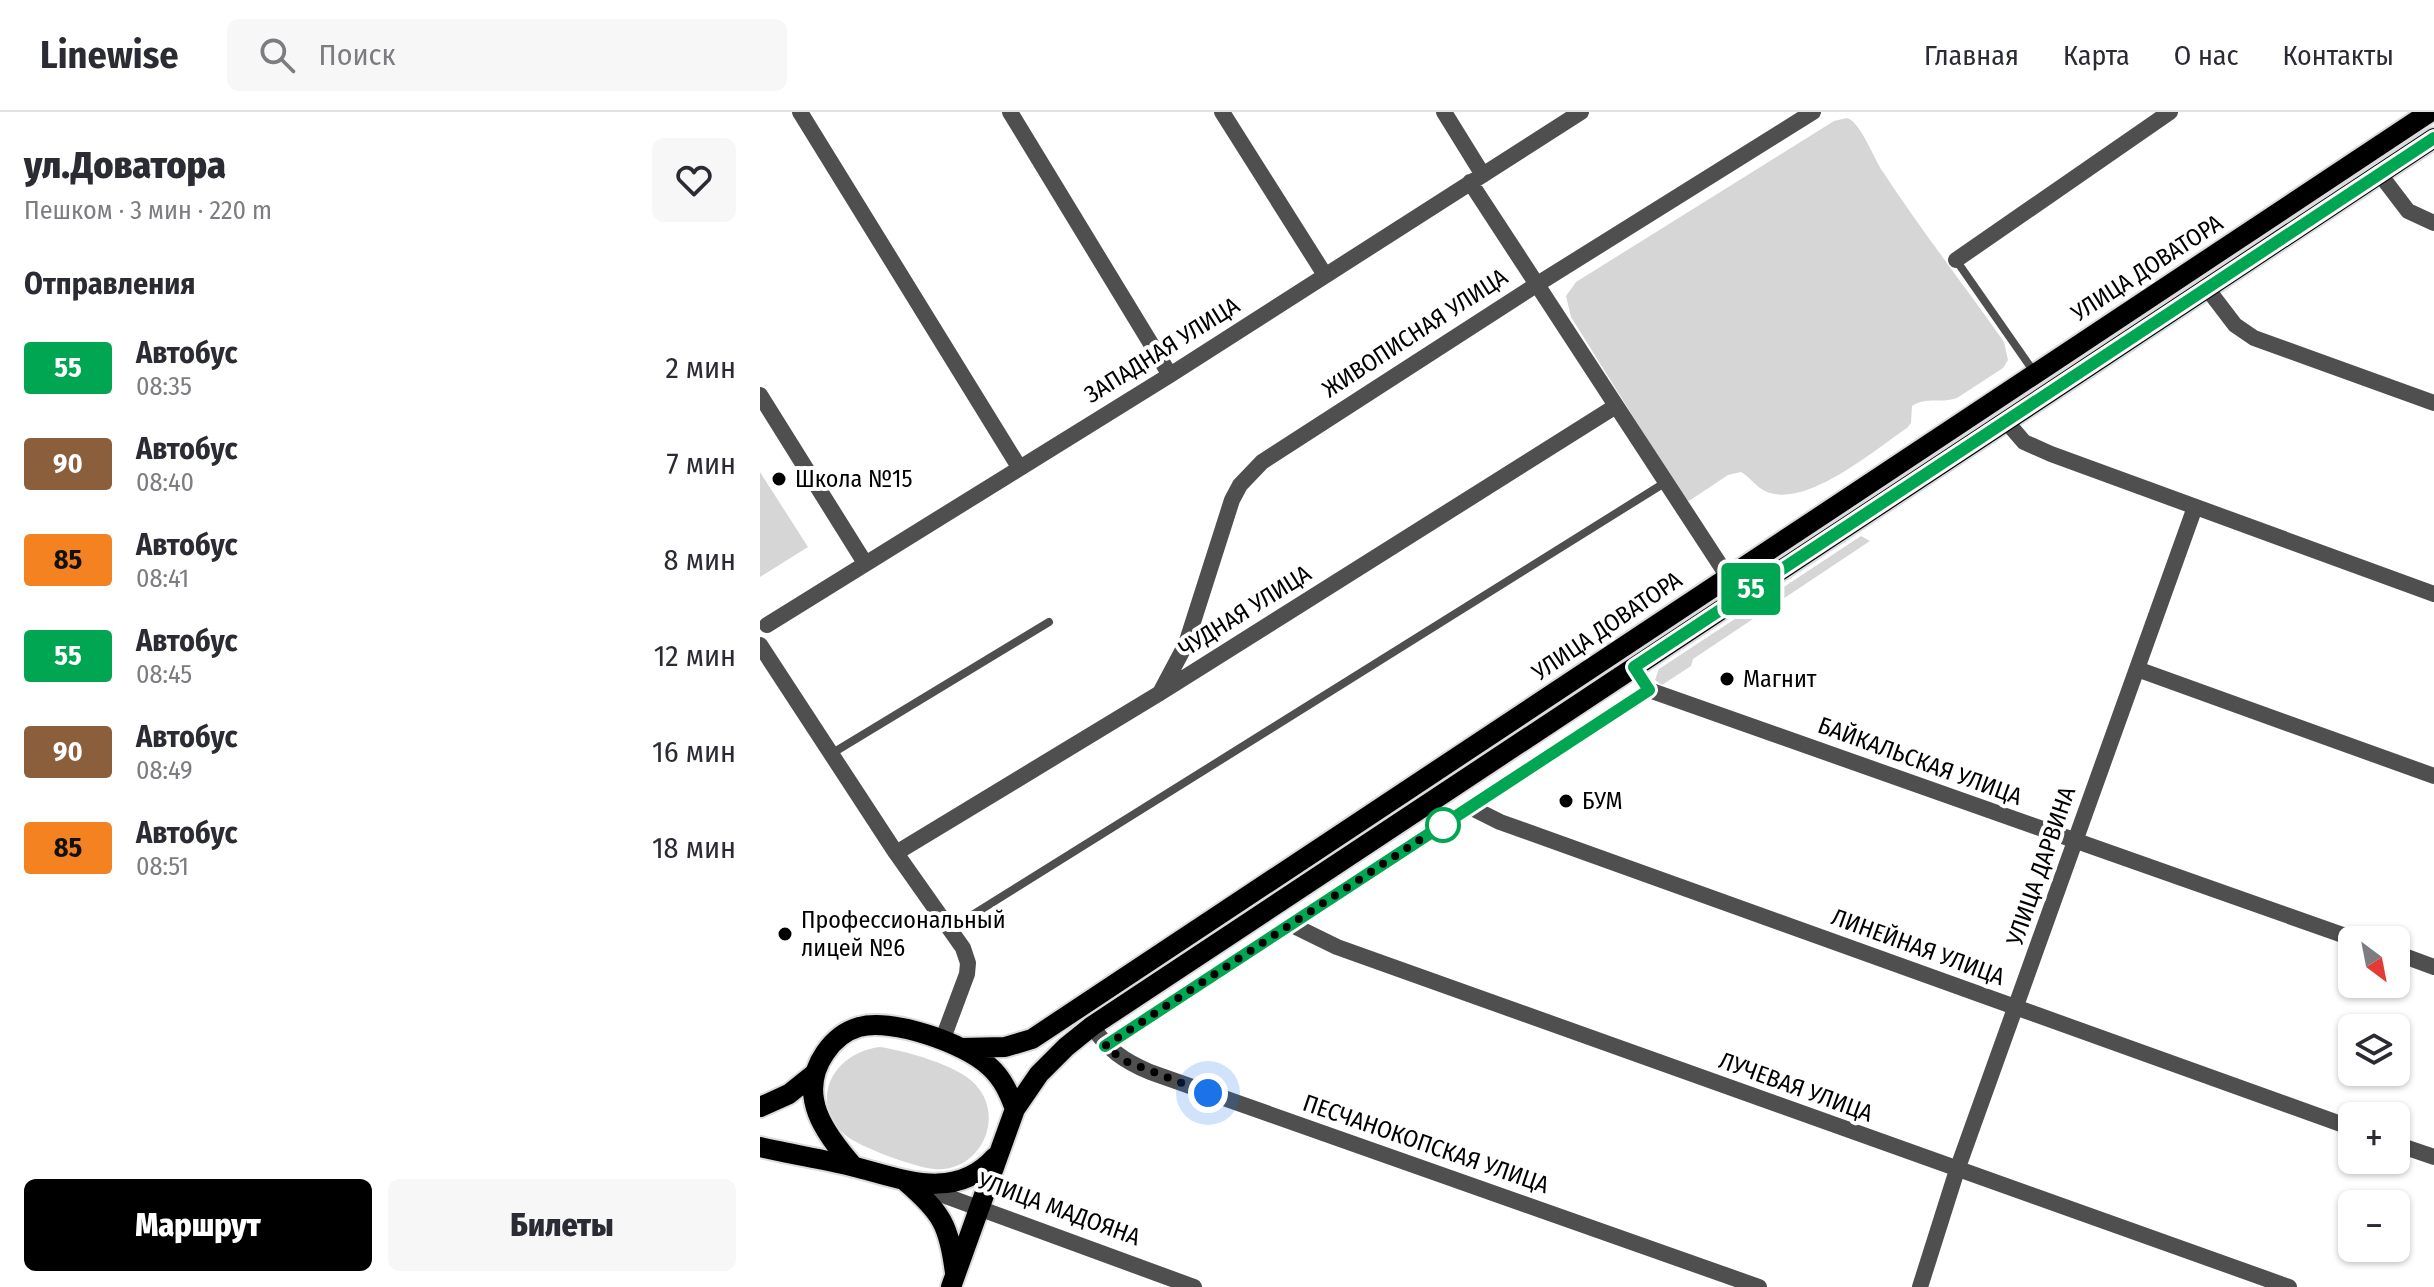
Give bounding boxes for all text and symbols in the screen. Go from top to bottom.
search box [227,19,787,91]
text: Linewise [40,32,179,78]
icon: search [255,33,299,77]
text: Поиск [319,37,395,73]
text: Главная [1924,39,2019,72]
text: Карта [2063,39,2130,72]
text: О нас [2174,39,2239,72]
text: Контакты [2283,39,2394,72]
button: heart [652,138,736,222]
text: ул.Доватора [24,142,226,188]
text: Пешком · 3 мин · 220 m [24,195,272,226]
street label: УЛИЦА ДОВАТОРА [2065,209,2228,328]
street label: ЖИВОПИСНАЯ УЛИЦА [1317,263,1513,403]
text: Отправления [24,266,195,302]
street label: ЗАПАДНАЯ УЛИЦА [1079,291,1245,409]
text: Автобус [136,335,238,371]
text: 2 мин [665,350,736,386]
text: 55 [54,351,82,384]
text: 08:35 [136,371,192,402]
text: Автобус [136,431,238,467]
text: 7 мин [666,446,736,482]
text: 90 [53,447,83,480]
place label: Школа №15 [795,465,912,493]
text: 08:40 [136,467,194,498]
marker: Школа №15 [770,470,788,488]
text: Автобус [136,527,238,563]
text: 8 мин [664,542,736,578]
text: 85 [54,543,82,576]
street label: ЧУДНАЯ УЛИЦА [1174,559,1317,663]
text: 08:41 [136,563,189,594]
line badge: 55 [1715,563,1787,615]
street label: УЛИЦА ДОВАТОРА [1526,565,1687,687]
text: 55 [1737,572,1765,605]
text: Автобус [136,623,238,659]
text: 12 мин [654,638,736,674]
text: 55 [54,639,82,672]
text: 08:45 [136,659,192,690]
place label: Магнит [1743,665,1817,693]
marker: Магнит [1718,670,1736,688]
street label: БАЙКАЛЬСКАЯ УЛИЦА [1814,711,2026,811]
text: Автобус [136,719,238,755]
text: 16 мин [652,734,736,770]
text: 90 [53,735,83,768]
text: 08:49 [136,755,193,786]
street label: УЛИЦА ДАРВИНА [2000,783,2081,950]
place label: БУМ [1582,787,1623,815]
marker: БУМ [1557,792,1575,810]
unlabelled marker [1426,808,1460,842]
text: Автобус [136,815,238,851]
text: 18 мин [652,830,736,866]
text: 85 [54,831,82,864]
text: 08:51 [136,851,189,882]
street label: ЛИНЕЙНАЯ УЛИЦА [1828,903,2009,991]
place label: Профессиональный лицей №6 [801,906,1006,962]
marker: Профессиональный лицей №6 [776,925,794,943]
north arrow [2338,926,2410,998]
map controls [2338,926,2410,1262]
button: layers [2338,1014,2410,1086]
street label: ЛУЧЕВАЯ УЛИЦА [1715,1046,1877,1128]
your location [1188,1073,1228,1113]
street label: ПЕСЧАНОКОПСКАЯ УЛИЦА [1299,1089,1553,1199]
button: + [2338,1102,2410,1174]
street label: УЛИЦА МАДОЯНА [973,1166,1144,1252]
button: Маршрут [24,1179,372,1271]
button: Билеты [388,1179,736,1271]
button: − [2338,1190,2410,1262]

